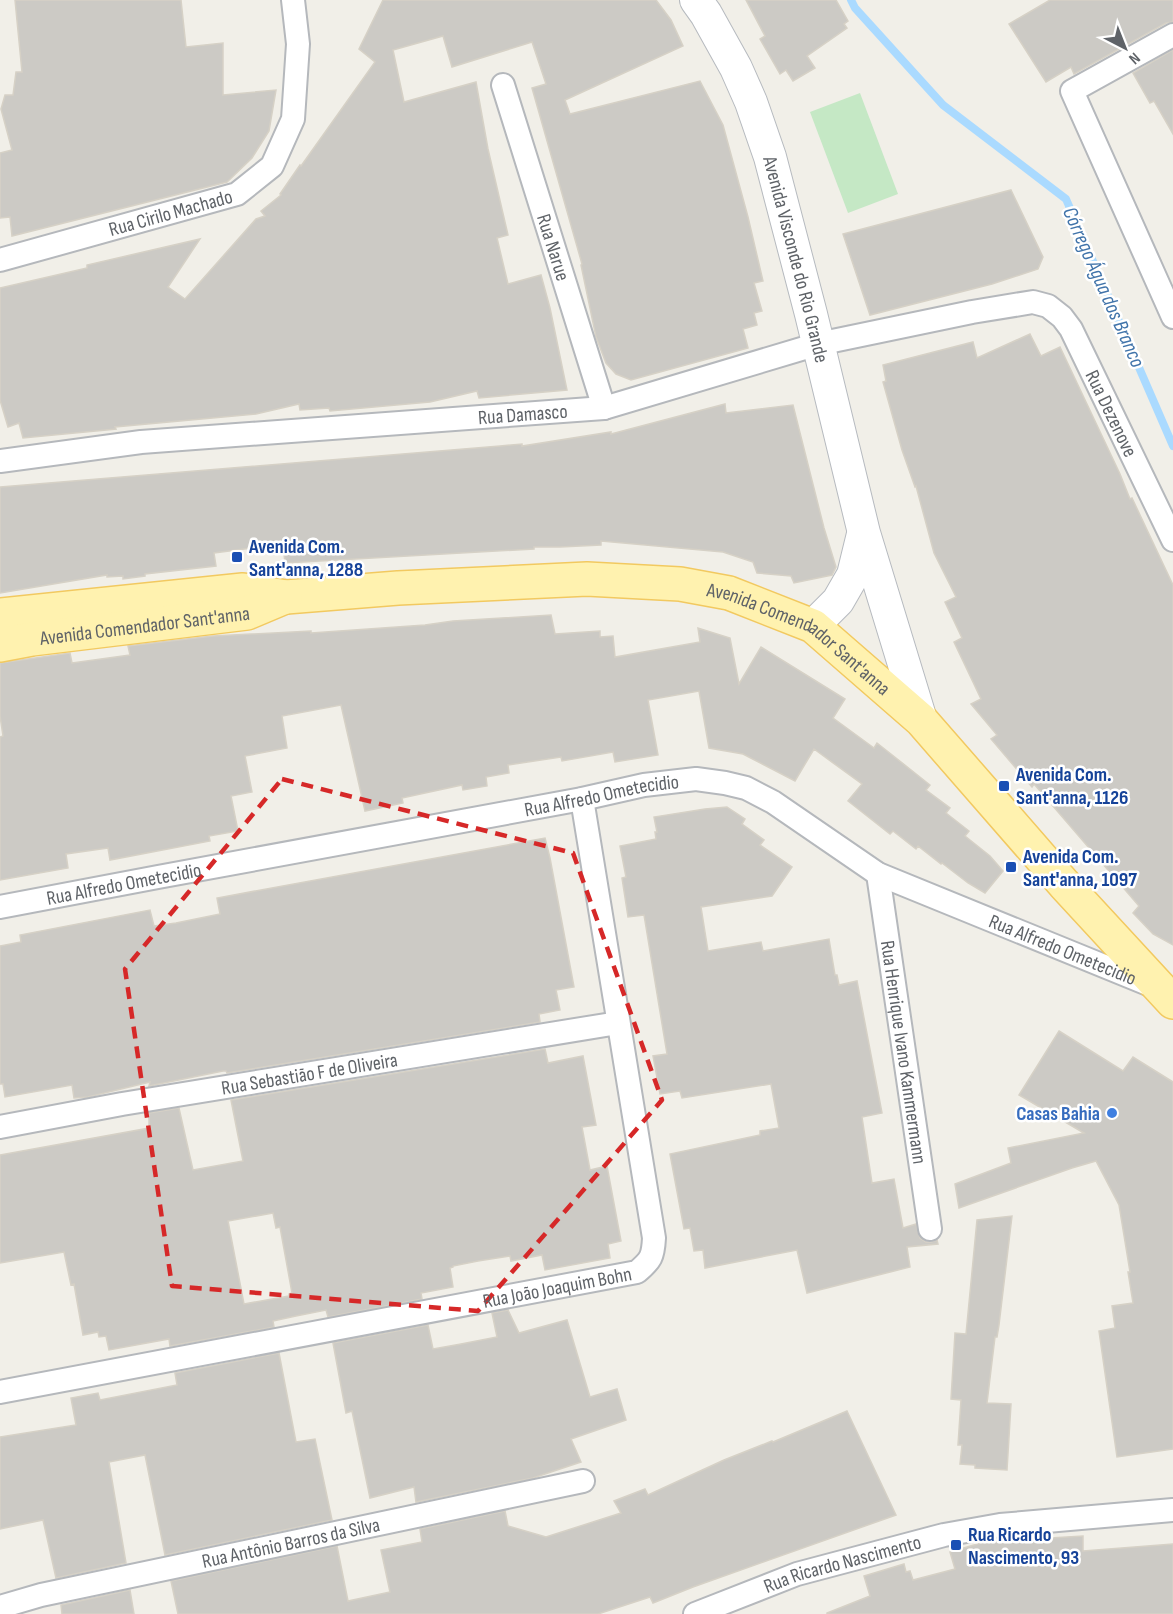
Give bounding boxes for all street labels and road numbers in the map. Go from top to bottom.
street label: Avenida Visconde do Rio Grande [757,153,833,365]
street label: Rua Cirilo Machado [106,185,235,242]
street label: Rua Narue [531,211,574,284]
street label: Rua Dezenove [1080,366,1142,461]
street label: Rua Damasco [477,400,568,430]
street label: Avenida Comendador Sant'anna [704,578,895,701]
street label: Avenida Comendador Sant'anna [37,602,251,651]
street label: Rua Alfredo Ometecidio [523,770,680,822]
street label: Rua Alfredo Ometecidio [45,858,203,911]
street label: Rua Alfredo Ometecidio [985,909,1140,991]
street label: Rua Henrique Ivano Kammermann [875,939,931,1166]
street label: Rua Sebastião F de Oliveira [220,1048,399,1101]
street label: Rua João Joaquim Bohn [481,1262,634,1314]
street label: Rua Antônio Barros da Silva [200,1513,382,1574]
street label: Rua Ricardo Nascimento [760,1531,924,1599]

